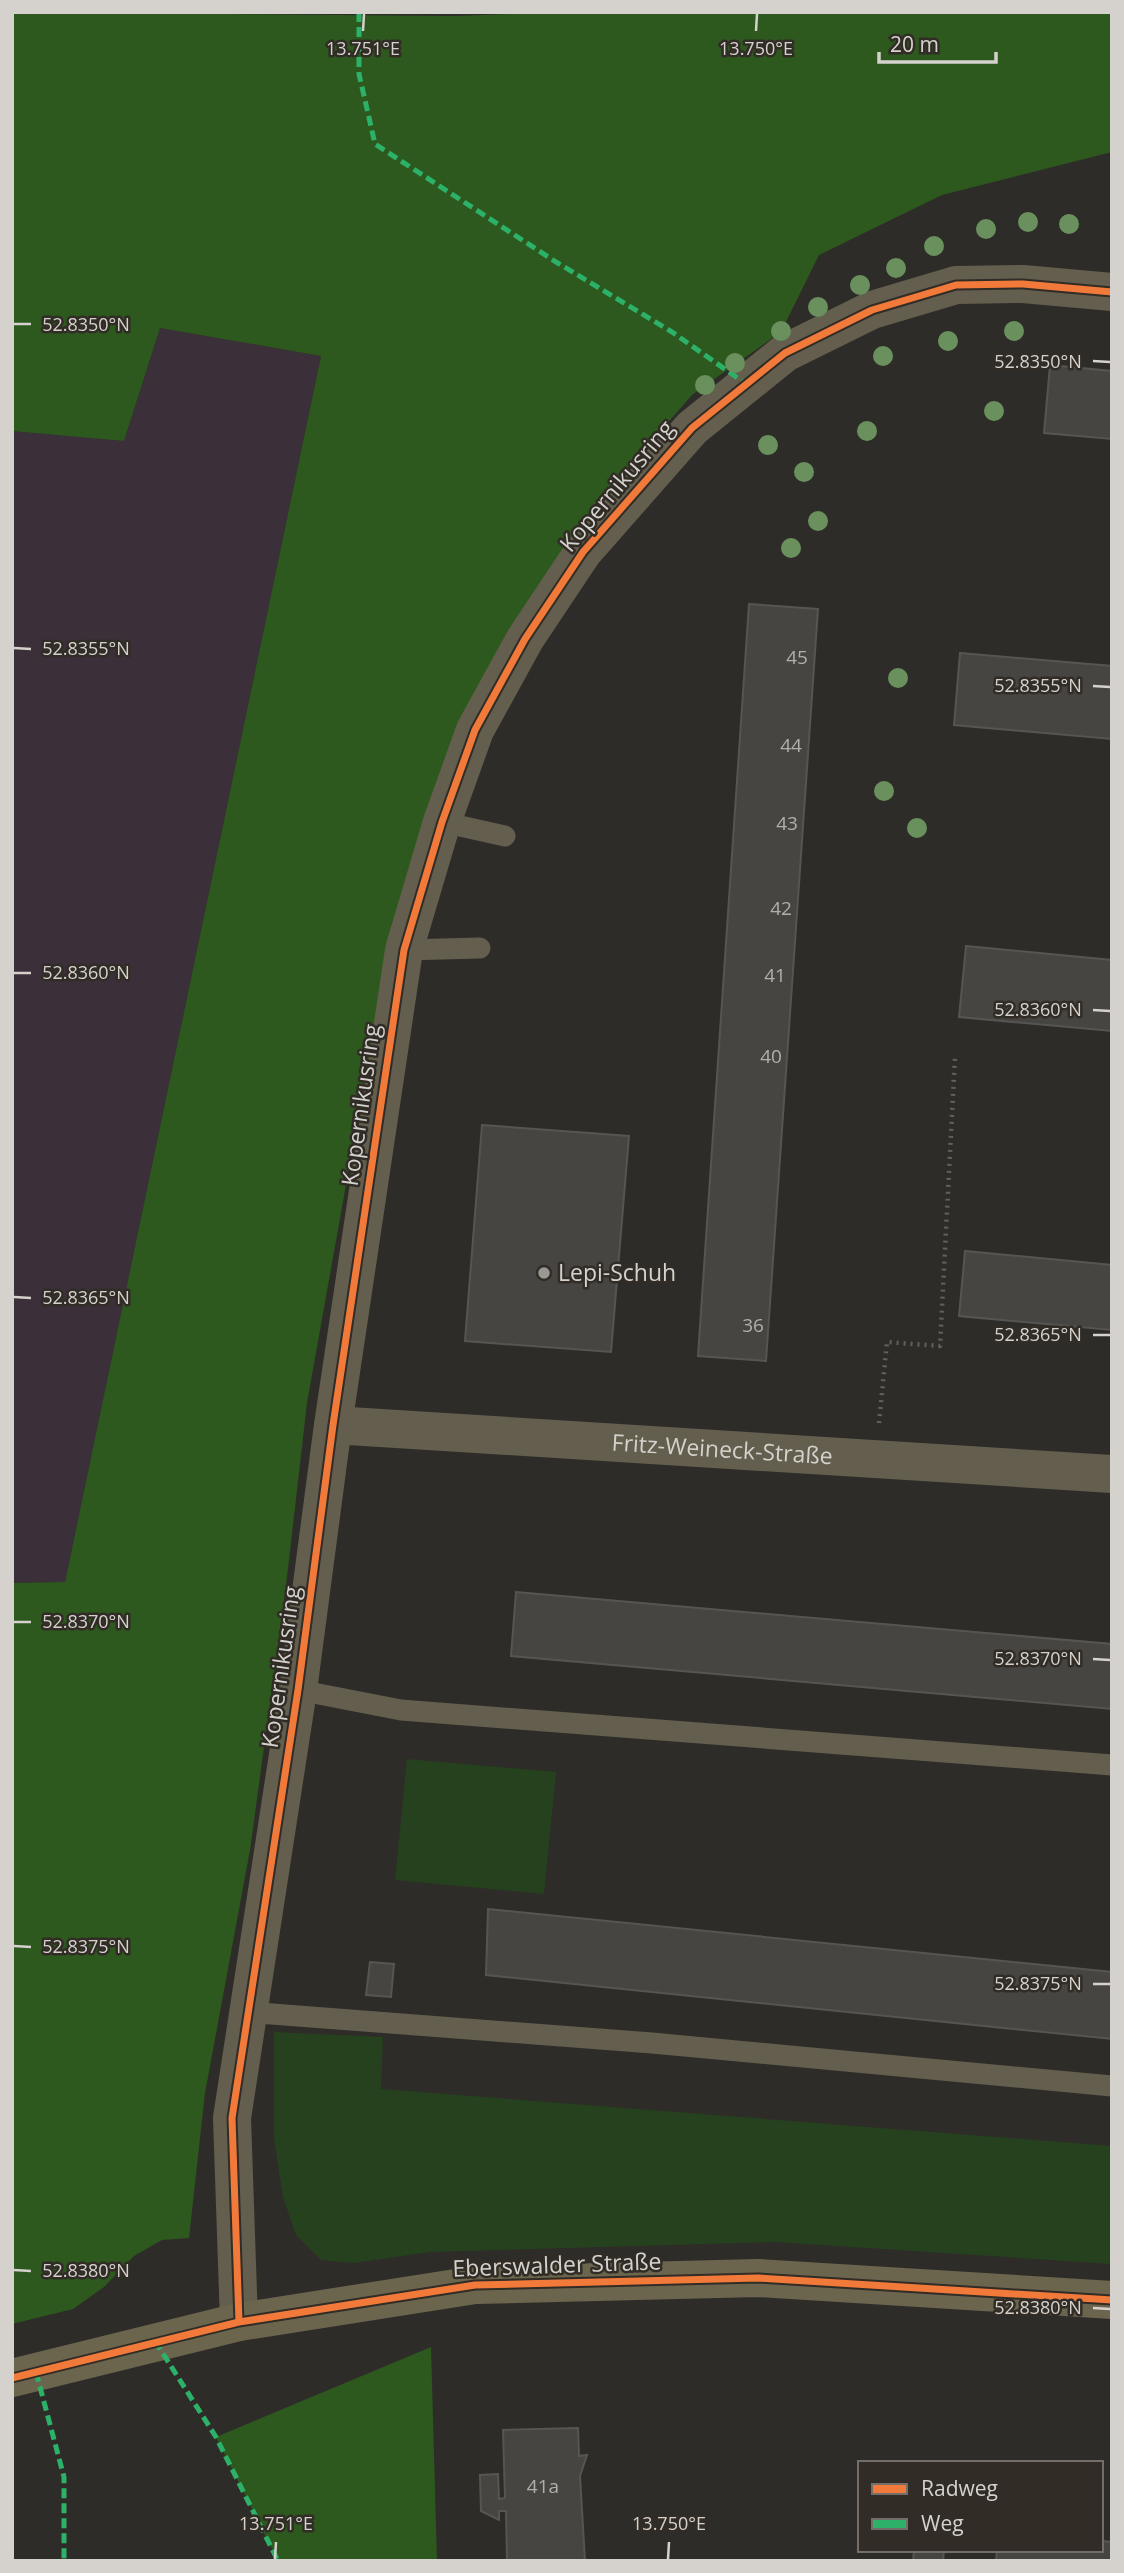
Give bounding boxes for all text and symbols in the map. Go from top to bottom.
scale bar [879,21,996,65]
text: 20 m [890,30,939,58]
text: 13.751°E [326,36,400,60]
text: 13.750°E [719,36,793,60]
text: 52.8350°N [42,312,130,336]
text: 52.8350°N [994,349,1082,373]
street label: Kopernikusring [552,412,681,558]
text: 52.8355°N [42,636,130,660]
house number: 45 [786,644,808,670]
text: 52.8355°N [994,673,1082,697]
house number: 44 [780,732,802,758]
house number: 43 [776,810,798,836]
house number: 42 [770,895,792,921]
text: 52.8360°N [42,960,130,984]
house number: 41 [764,962,786,988]
text: 52.8360°N [994,997,1082,1021]
street label: Kopernikusring [333,1021,387,1188]
house number: 40 [760,1043,782,1069]
place label: Lepi-Schuh [558,1256,676,1288]
marker: Lepi-Schuh [536,1265,552,1281]
text: 52.8365°N [42,1285,130,1309]
house number: 36 [742,1312,764,1338]
text: 52.8365°N [994,1322,1082,1346]
street label: Fritz-Weineck-Straße [611,1426,834,1471]
street label: Kopernikusring [253,1583,307,1750]
text: 52.8370°N [42,1609,130,1633]
text: 52.8370°N [994,1646,1082,1670]
text: 52.8375°N [42,1934,130,1958]
text: 52.8375°N [994,1971,1082,1995]
street label: Eberswalder Straße [452,2244,662,2284]
text: 52.8380°N [42,2258,130,2282]
text: 52.8380°N [994,2295,1082,2319]
legend [858,2461,1103,2552]
house number: 41a [527,2473,559,2499]
text: Radweg [921,2474,998,2502]
text: Weg [921,2509,964,2537]
text: 13.751°E [239,2511,313,2535]
text: 13.750°E [632,2511,706,2535]

